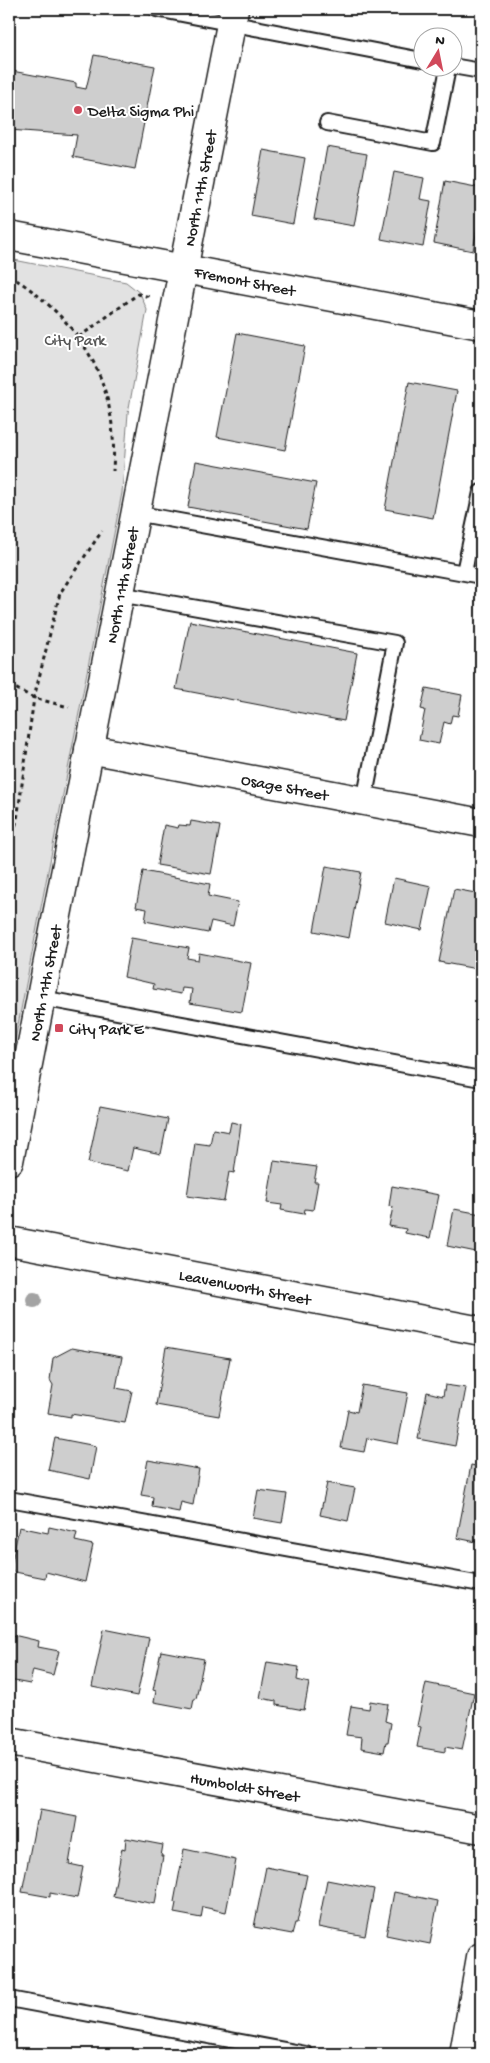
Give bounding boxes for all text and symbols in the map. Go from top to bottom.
north arrow [412,28,462,78]
text: N [434,32,446,51]
marker: Delta Sigma Phi [72,104,84,116]
place label: Delta Sigma Phi [87,104,194,123]
street label: North 11th Street [182,128,223,248]
street label: Fremont Street [191,264,298,303]
park label: City Park [45,333,107,352]
street label: North 11th Street [104,525,145,645]
street label: Osage Street [239,772,331,807]
street label: North 11th Street [27,923,68,1043]
marker: City Park E [53,1022,65,1034]
place label: City Park E [69,1022,145,1041]
street label: Leavenworth Street [177,1267,313,1312]
street label: Humboldt Street [188,1770,302,1809]

